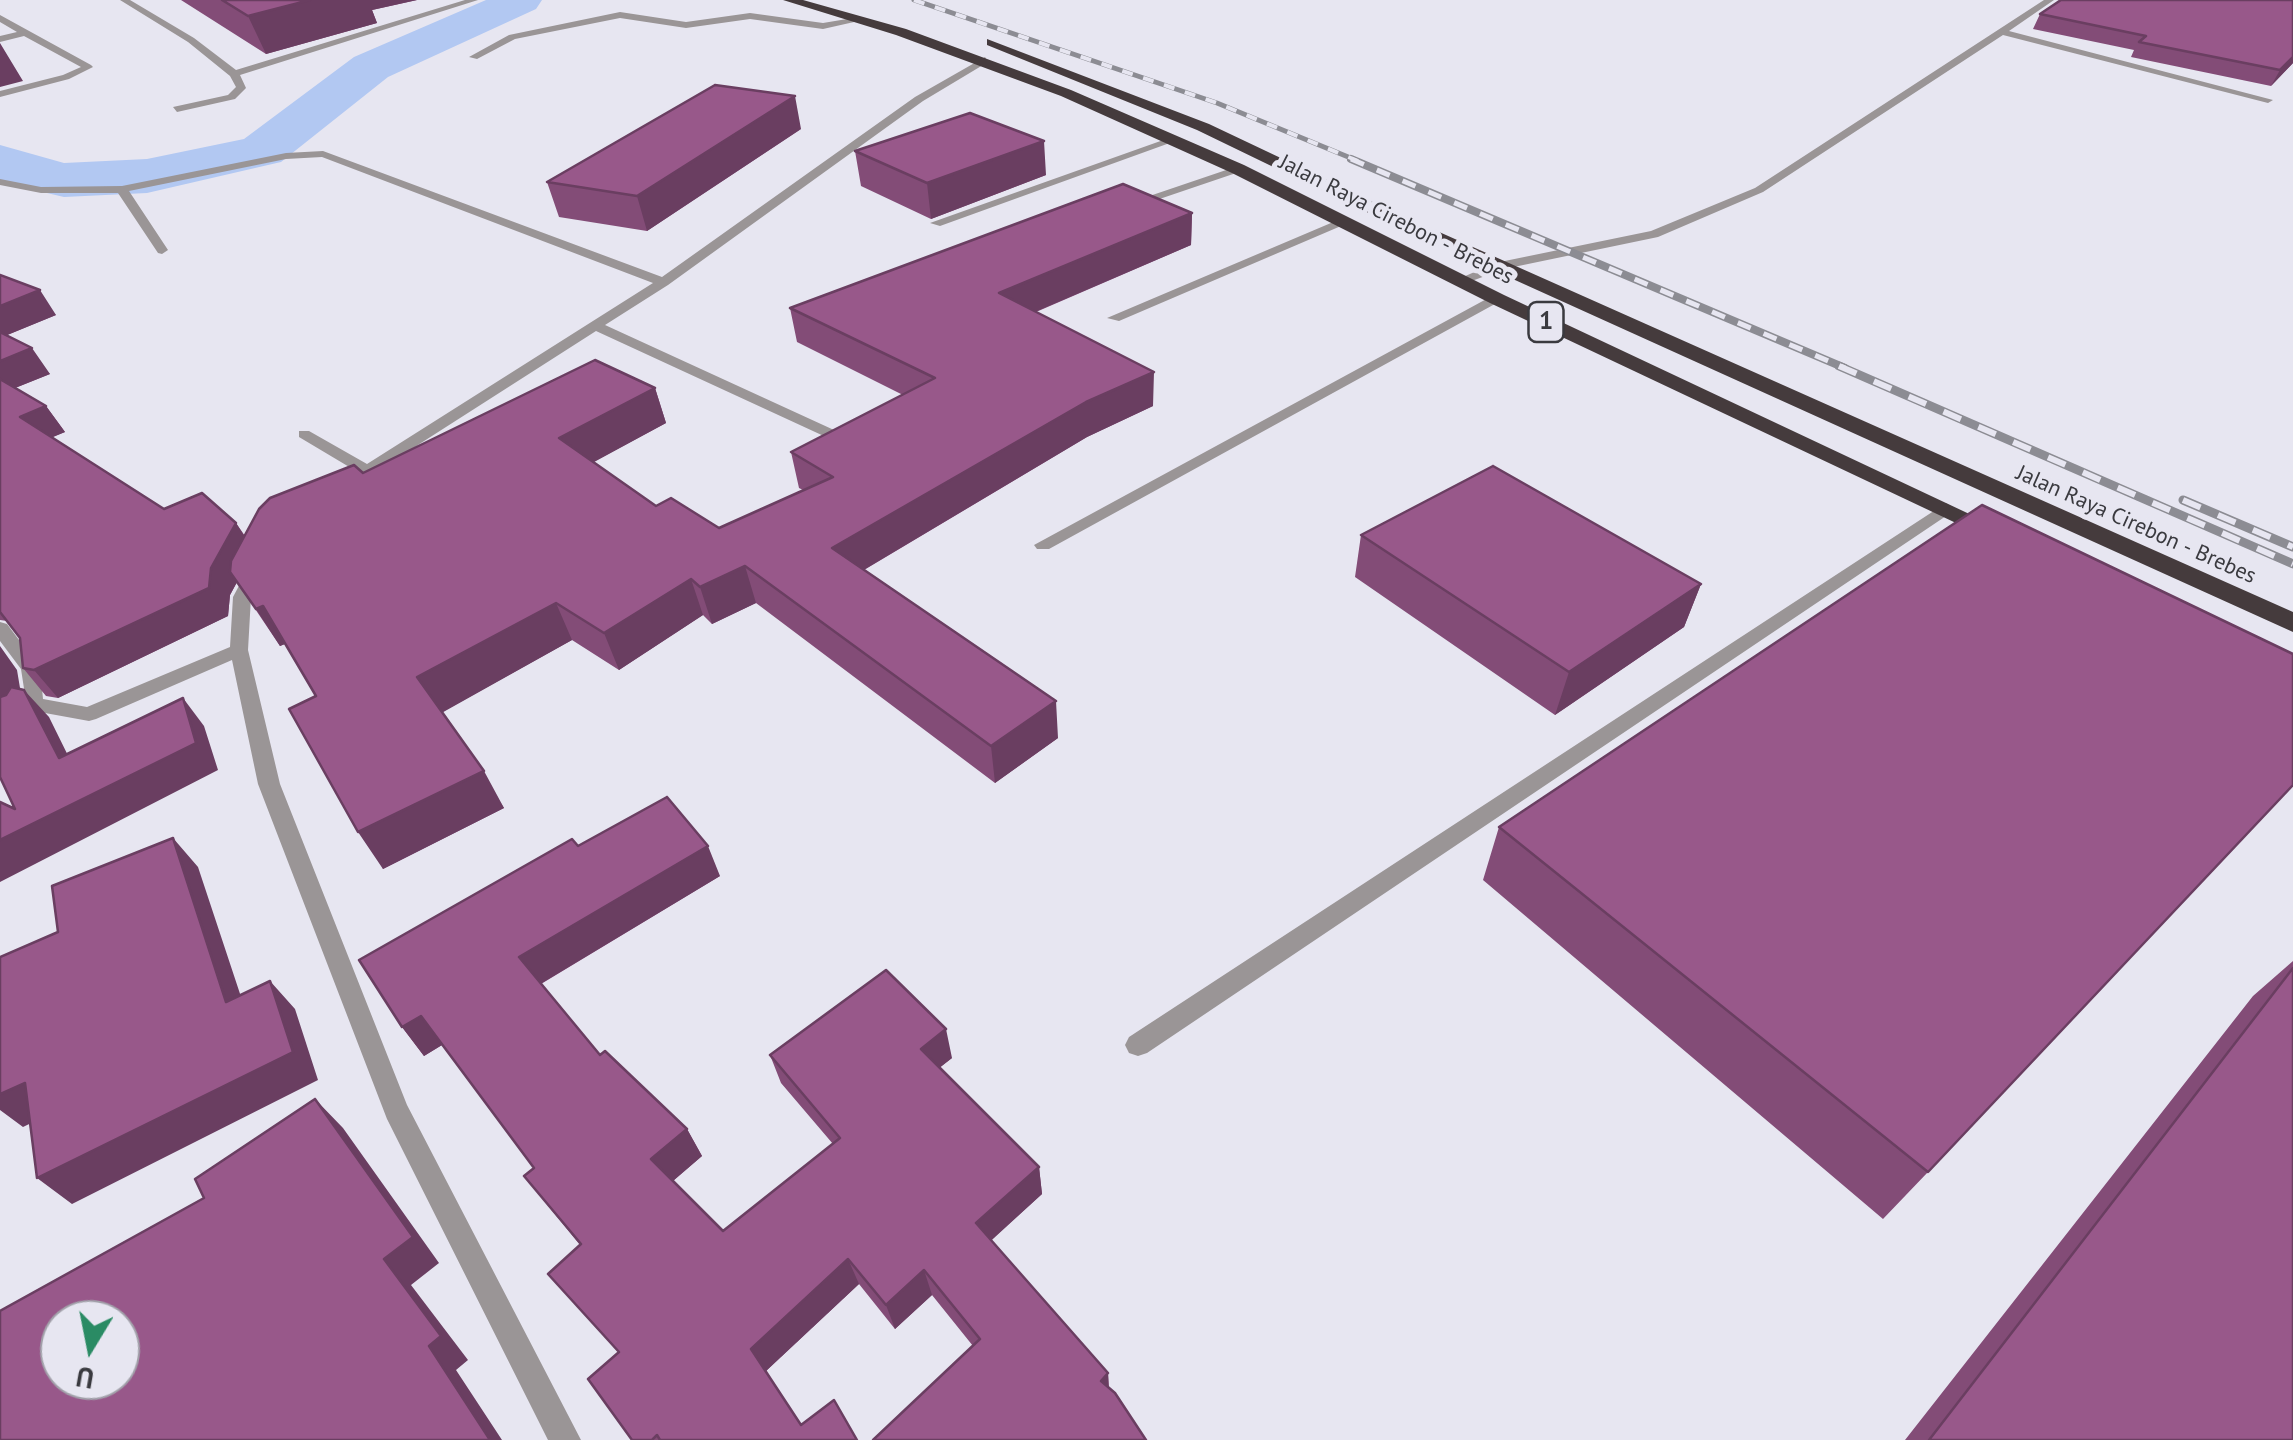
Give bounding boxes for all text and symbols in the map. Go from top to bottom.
street label: Jalan Raya Cirebon - Brebes [1274,149,1518,291]
road number: 1 [1528,302,1564,342]
street label: Jalan Raya Cirebon - Brebes [2012,460,2260,590]
north arrow [40,1300,140,1400]
text: U [73,1358,97,1398]

